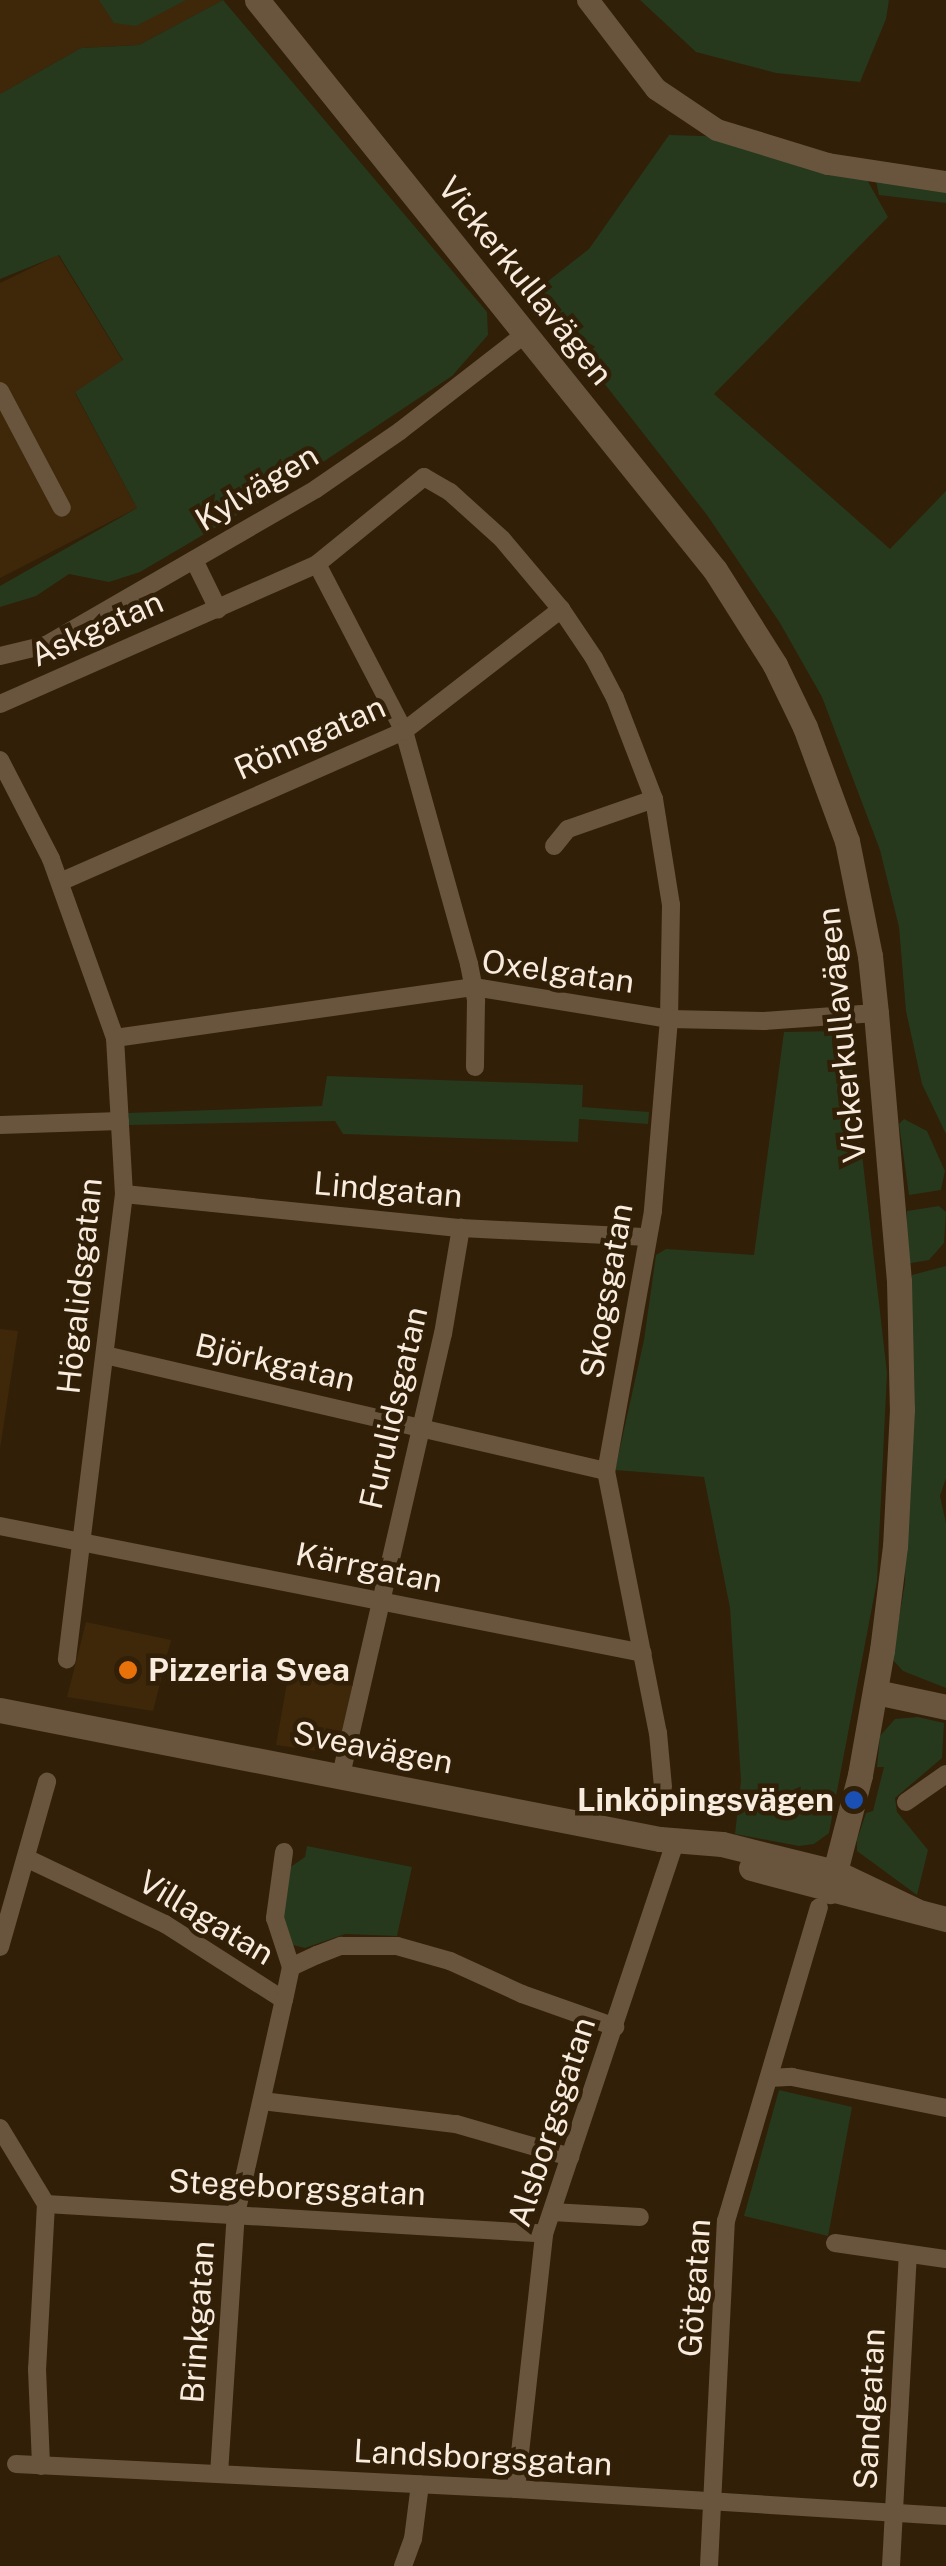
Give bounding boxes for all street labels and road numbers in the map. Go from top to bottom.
street label: Vickerkullavägen [429,169,621,393]
street label: Kylvägen [189,436,325,540]
street label: Askgatan [25,583,169,675]
street label: Rönngatan [229,688,391,788]
street label: Vickerkullavägen [810,906,874,1164]
street label: Oxelgatan [479,942,637,1002]
street label: Lindgatan [312,1164,464,1216]
street label: Högalidsgatan [50,1176,110,1396]
street label: Skogsgatan [573,1200,641,1382]
street label: Furulidsgatan [352,1303,436,1513]
street label: Björkgatan [191,1326,359,1400]
street label: Kärrgatan [292,1535,446,1601]
street label: Sveavägen [290,1714,456,1782]
street label: Villagatan [131,1863,281,1973]
street label: Alsborgsgatan [500,2013,604,2231]
street label: Stegeborgsgatan [167,2162,427,2214]
street label: Götgatan [671,2218,719,2358]
street label: Brinkgatan [173,2239,223,2405]
street label: Sandgatan [847,2327,893,2491]
street label: Landsborgsgatan [353,2432,613,2484]

